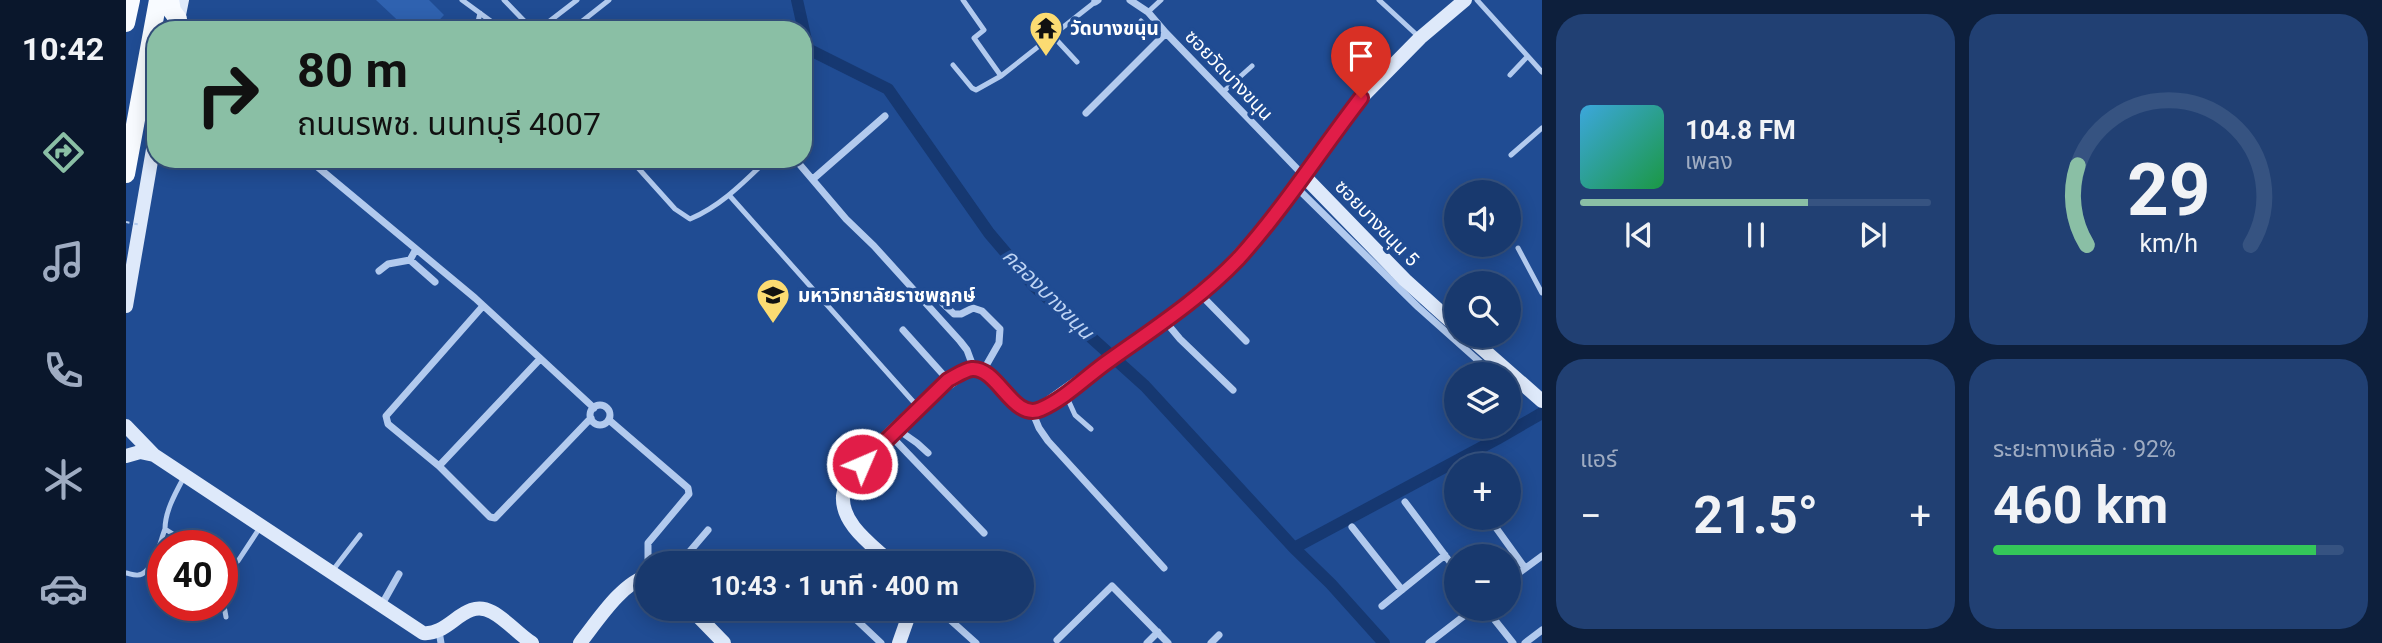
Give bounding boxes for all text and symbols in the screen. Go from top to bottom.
temple icon: วัดบางขนุน [1027,9,1065,58]
place label: วัดบางขนุน [1070,17,1159,40]
street label: ซอยวัดบางขนุน [1180,25,1278,125]
pin [1331,26,1391,98]
text: 10:42 [22,30,104,68]
icon: arrive [1342,37,1380,75]
text: 80 m [297,42,408,99]
icon: right [182,49,273,140]
text: ถนนรพช. นนทบุรี 4007 [297,105,601,143]
text: 104.8 FM [1685,115,1796,145]
icon: directions [39,128,88,177]
text: เพลง [1685,148,1733,175]
text: 29 [2127,148,2210,234]
street label: ซอยบางขนุน 5 [1330,175,1424,271]
map controls [1444,180,1521,621]
button: sound [1444,180,1521,257]
icon: previous [1620,216,1658,254]
icon: pause [1737,216,1775,254]
icon: next [1854,216,1892,254]
text: km/h [2139,229,2198,258]
icon: music [39,237,88,286]
water label: คลองบางขนุน [997,244,1099,346]
button: search [1444,271,1521,348]
school or university icon: มหาวิทยาลัยราชพฤกษ์ [754,276,792,325]
place label: มหาวิทยาลัยราชพฤกษ์ [798,284,976,307]
icon: phone [39,346,88,395]
button: layers [1444,362,1521,439]
position arrow [825,427,899,501]
text: ระยะทางเหลือ · 92% [1993,436,2176,463]
text: แอร์ [1580,446,1617,473]
button: + [1444,453,1521,530]
icon: climate [39,455,88,504]
text: 460 km [1993,475,2168,536]
text: 21.5° [1693,485,1818,546]
text: − [1580,494,1602,538]
text: + [1909,494,1931,538]
speed limit sign: 40 [147,530,238,621]
button: − [1444,544,1521,621]
icon: car [39,564,88,613]
text: 10:43 · 1 นาที · 400 m [710,571,959,601]

